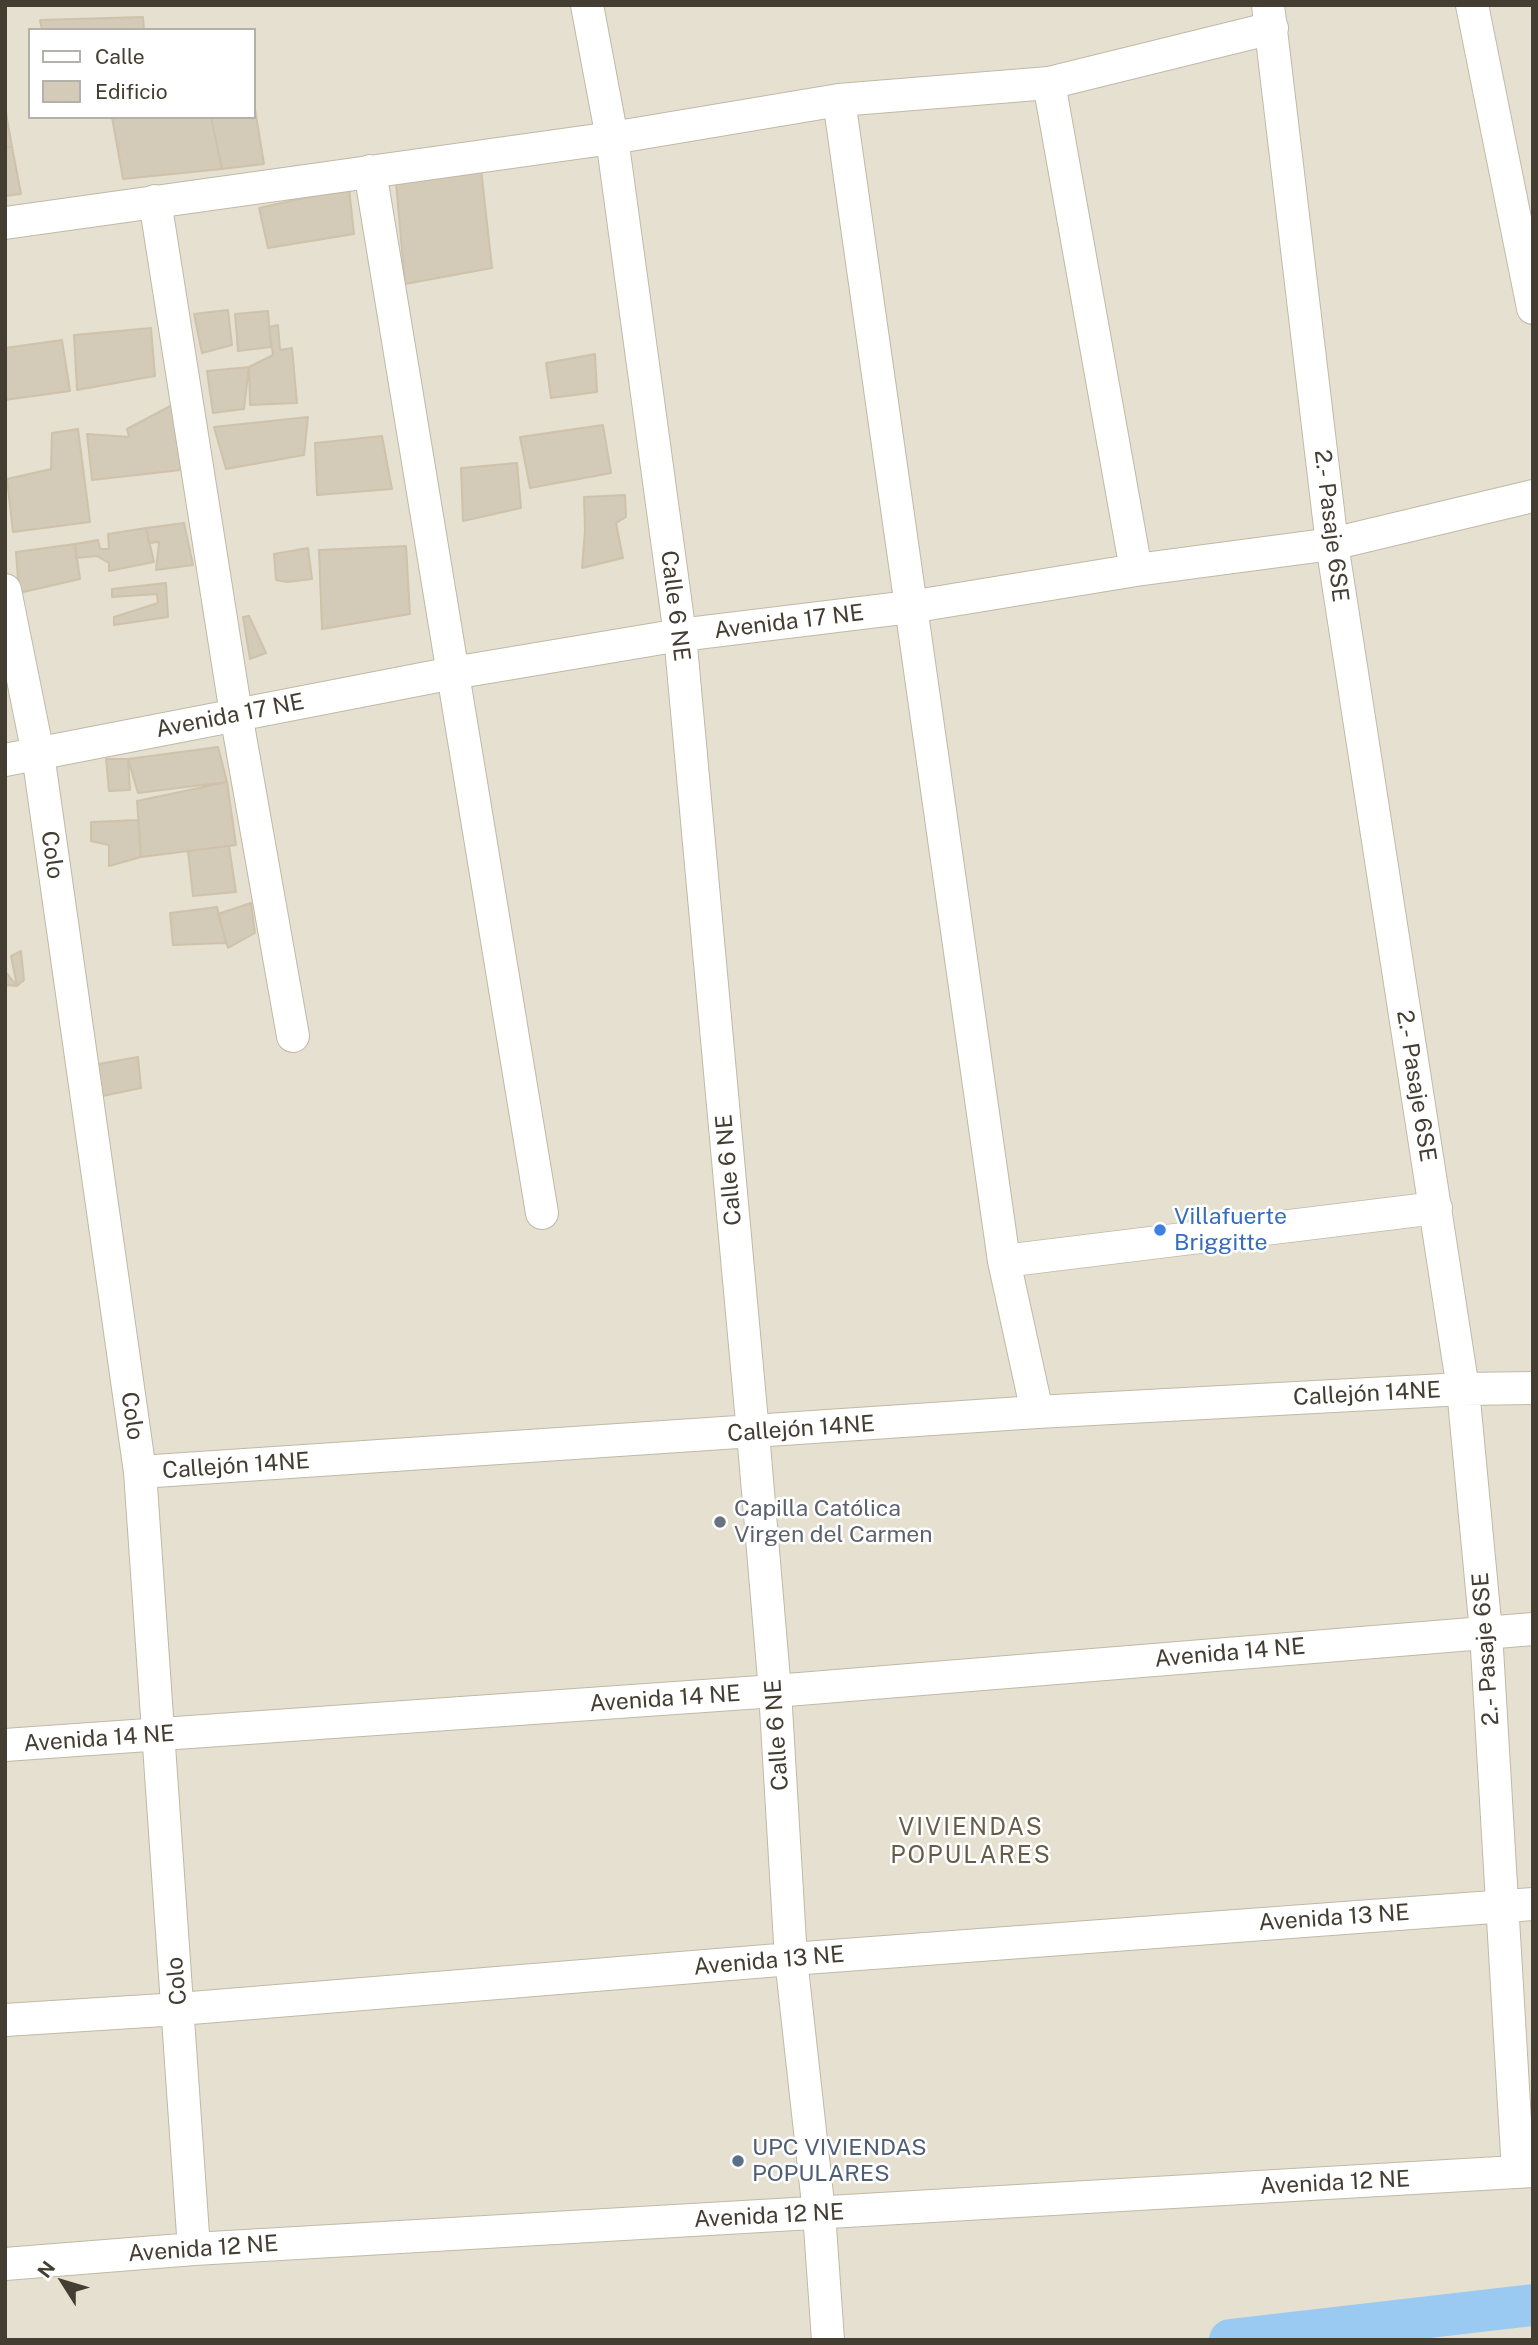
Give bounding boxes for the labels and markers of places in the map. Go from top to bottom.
place label: Villafuerte Briggitte [1174,1203,1287,1257]
marker: Villafuerte Briggitte [1152,1222,1168,1238]
place label: Capilla Católica Virgen del Carmen [734,1495,933,1549]
marker: Capilla Católica Virgen del Carmen [712,1514,728,1530]
place label: UPC VIVIENDAS POPULARES [752,2134,927,2188]
marker: UPC VIVIENDAS POPULARES [730,2153,746,2169]

